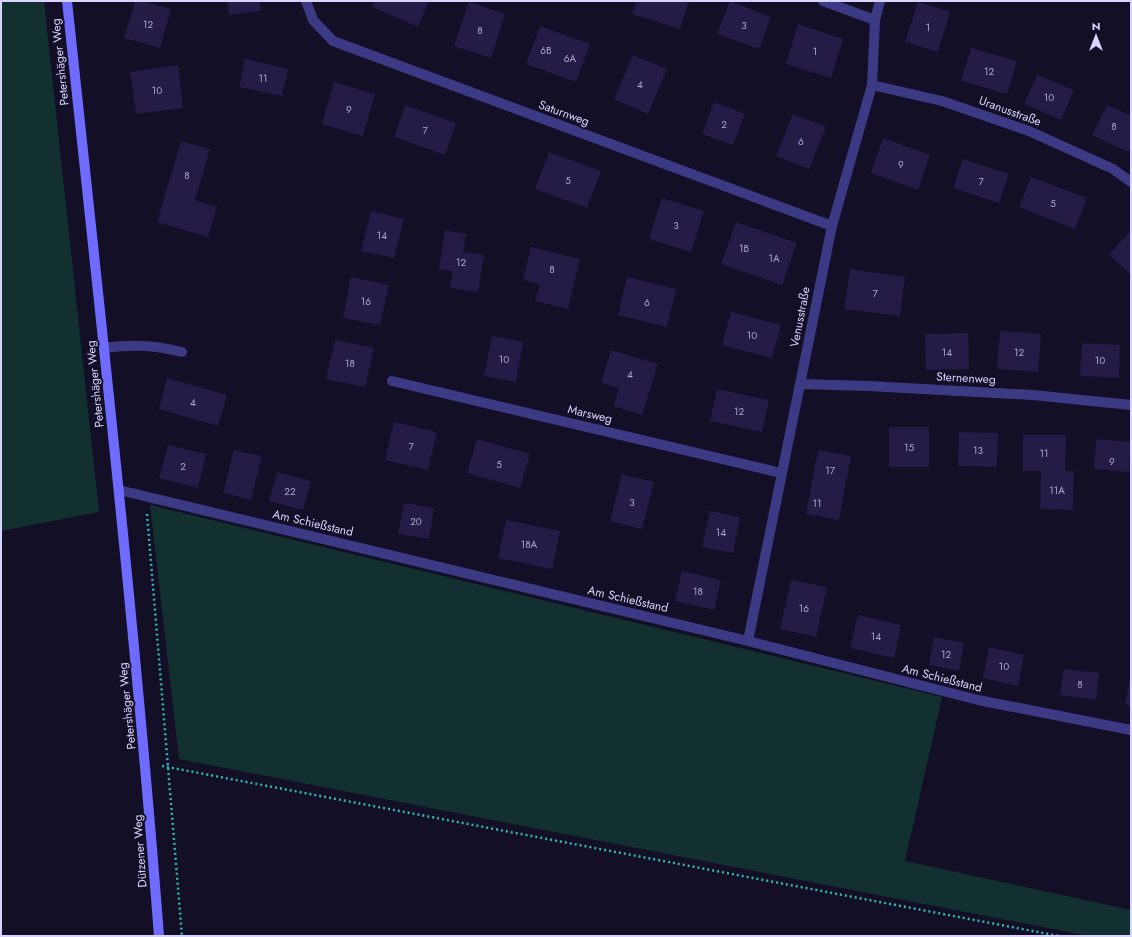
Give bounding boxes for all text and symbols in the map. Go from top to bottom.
north arrow [1076,16,1116,56]
house number: 12 [143,17,153,32]
street label: Petershäger Weg [46,18,74,106]
house number: 3 [741,18,747,33]
text: N [1092,18,1100,34]
house number: 1 [926,20,930,35]
house number: 8 [477,23,483,38]
house number: 6B [540,43,552,58]
house number: 1 [813,44,817,59]
house number: 6A [564,51,577,66]
house number: 12 [984,64,994,79]
house number: 11 [259,71,268,86]
house number: 4 [637,77,643,92]
house number: 10 [152,83,162,98]
house number: 10 [1044,90,1054,105]
street label: Uranusstraße [976,91,1044,131]
street label: Saturnweg [536,95,592,131]
house number: 9 [346,102,352,117]
house number: 2 [721,117,727,132]
house number: 8 [1111,119,1117,134]
house number: 7 [422,123,428,138]
house number: 6 [798,134,804,149]
house number: 9 [898,157,904,172]
house number: 8 [184,168,190,183]
house number: 5 [565,173,571,188]
house number: 7 [978,174,984,189]
house number: 5 [1050,196,1056,211]
house number: 3 [673,218,679,233]
house number: 14 [377,228,387,243]
house number: 1B [739,241,749,256]
house number: 1A [768,251,780,266]
house number: 12 [456,255,466,270]
house number: 8 [549,262,555,277]
street label: Venusstraße [785,285,815,349]
house number: 7 [872,286,878,301]
house number: 16 [361,294,371,309]
house number: 6 [644,295,650,310]
house number: 10 [747,328,757,343]
street label: Petershäger Weg [81,340,109,428]
house number: 14 [942,345,952,360]
house number: 12 [1014,345,1024,360]
house number: 10 [499,352,509,367]
house number: 10 [1095,353,1105,368]
house number: 18 [345,356,355,371]
house number: 4 [627,367,633,382]
street label: Sternenweg [936,367,996,389]
house number: 4 [190,395,196,410]
street label: Marsweg [566,400,614,428]
house number: 12 [734,404,744,419]
house number: 7 [408,439,414,454]
house number: 15 [904,440,914,455]
house number: 13 [973,443,984,458]
house number: 11 [1040,446,1049,461]
house number: 9 [1109,454,1115,469]
house number: 5 [496,457,502,472]
house number: 2 [180,459,186,474]
house number: 17 [825,463,836,478]
house number: 11A [1049,483,1065,498]
house number: 22 [284,484,296,499]
house number: 3 [629,495,635,510]
house number: 11 [813,496,822,511]
street label: Am Schießstand [271,505,355,541]
house number: 20 [410,514,422,529]
house number: 14 [716,525,726,540]
house number: 18A [521,537,538,552]
street label: Am Schießstand [586,581,670,617]
house number: 18 [693,584,703,599]
house number: 16 [799,601,809,616]
house number: 14 [871,629,881,644]
house number: 12 [941,647,951,662]
street label: Am Schießstand [900,659,984,697]
house number: 10 [999,659,1009,674]
street label: Petershäger Weg [113,662,141,750]
house number: 8 [1077,677,1083,692]
street label: Dützener Weg [128,814,152,888]

